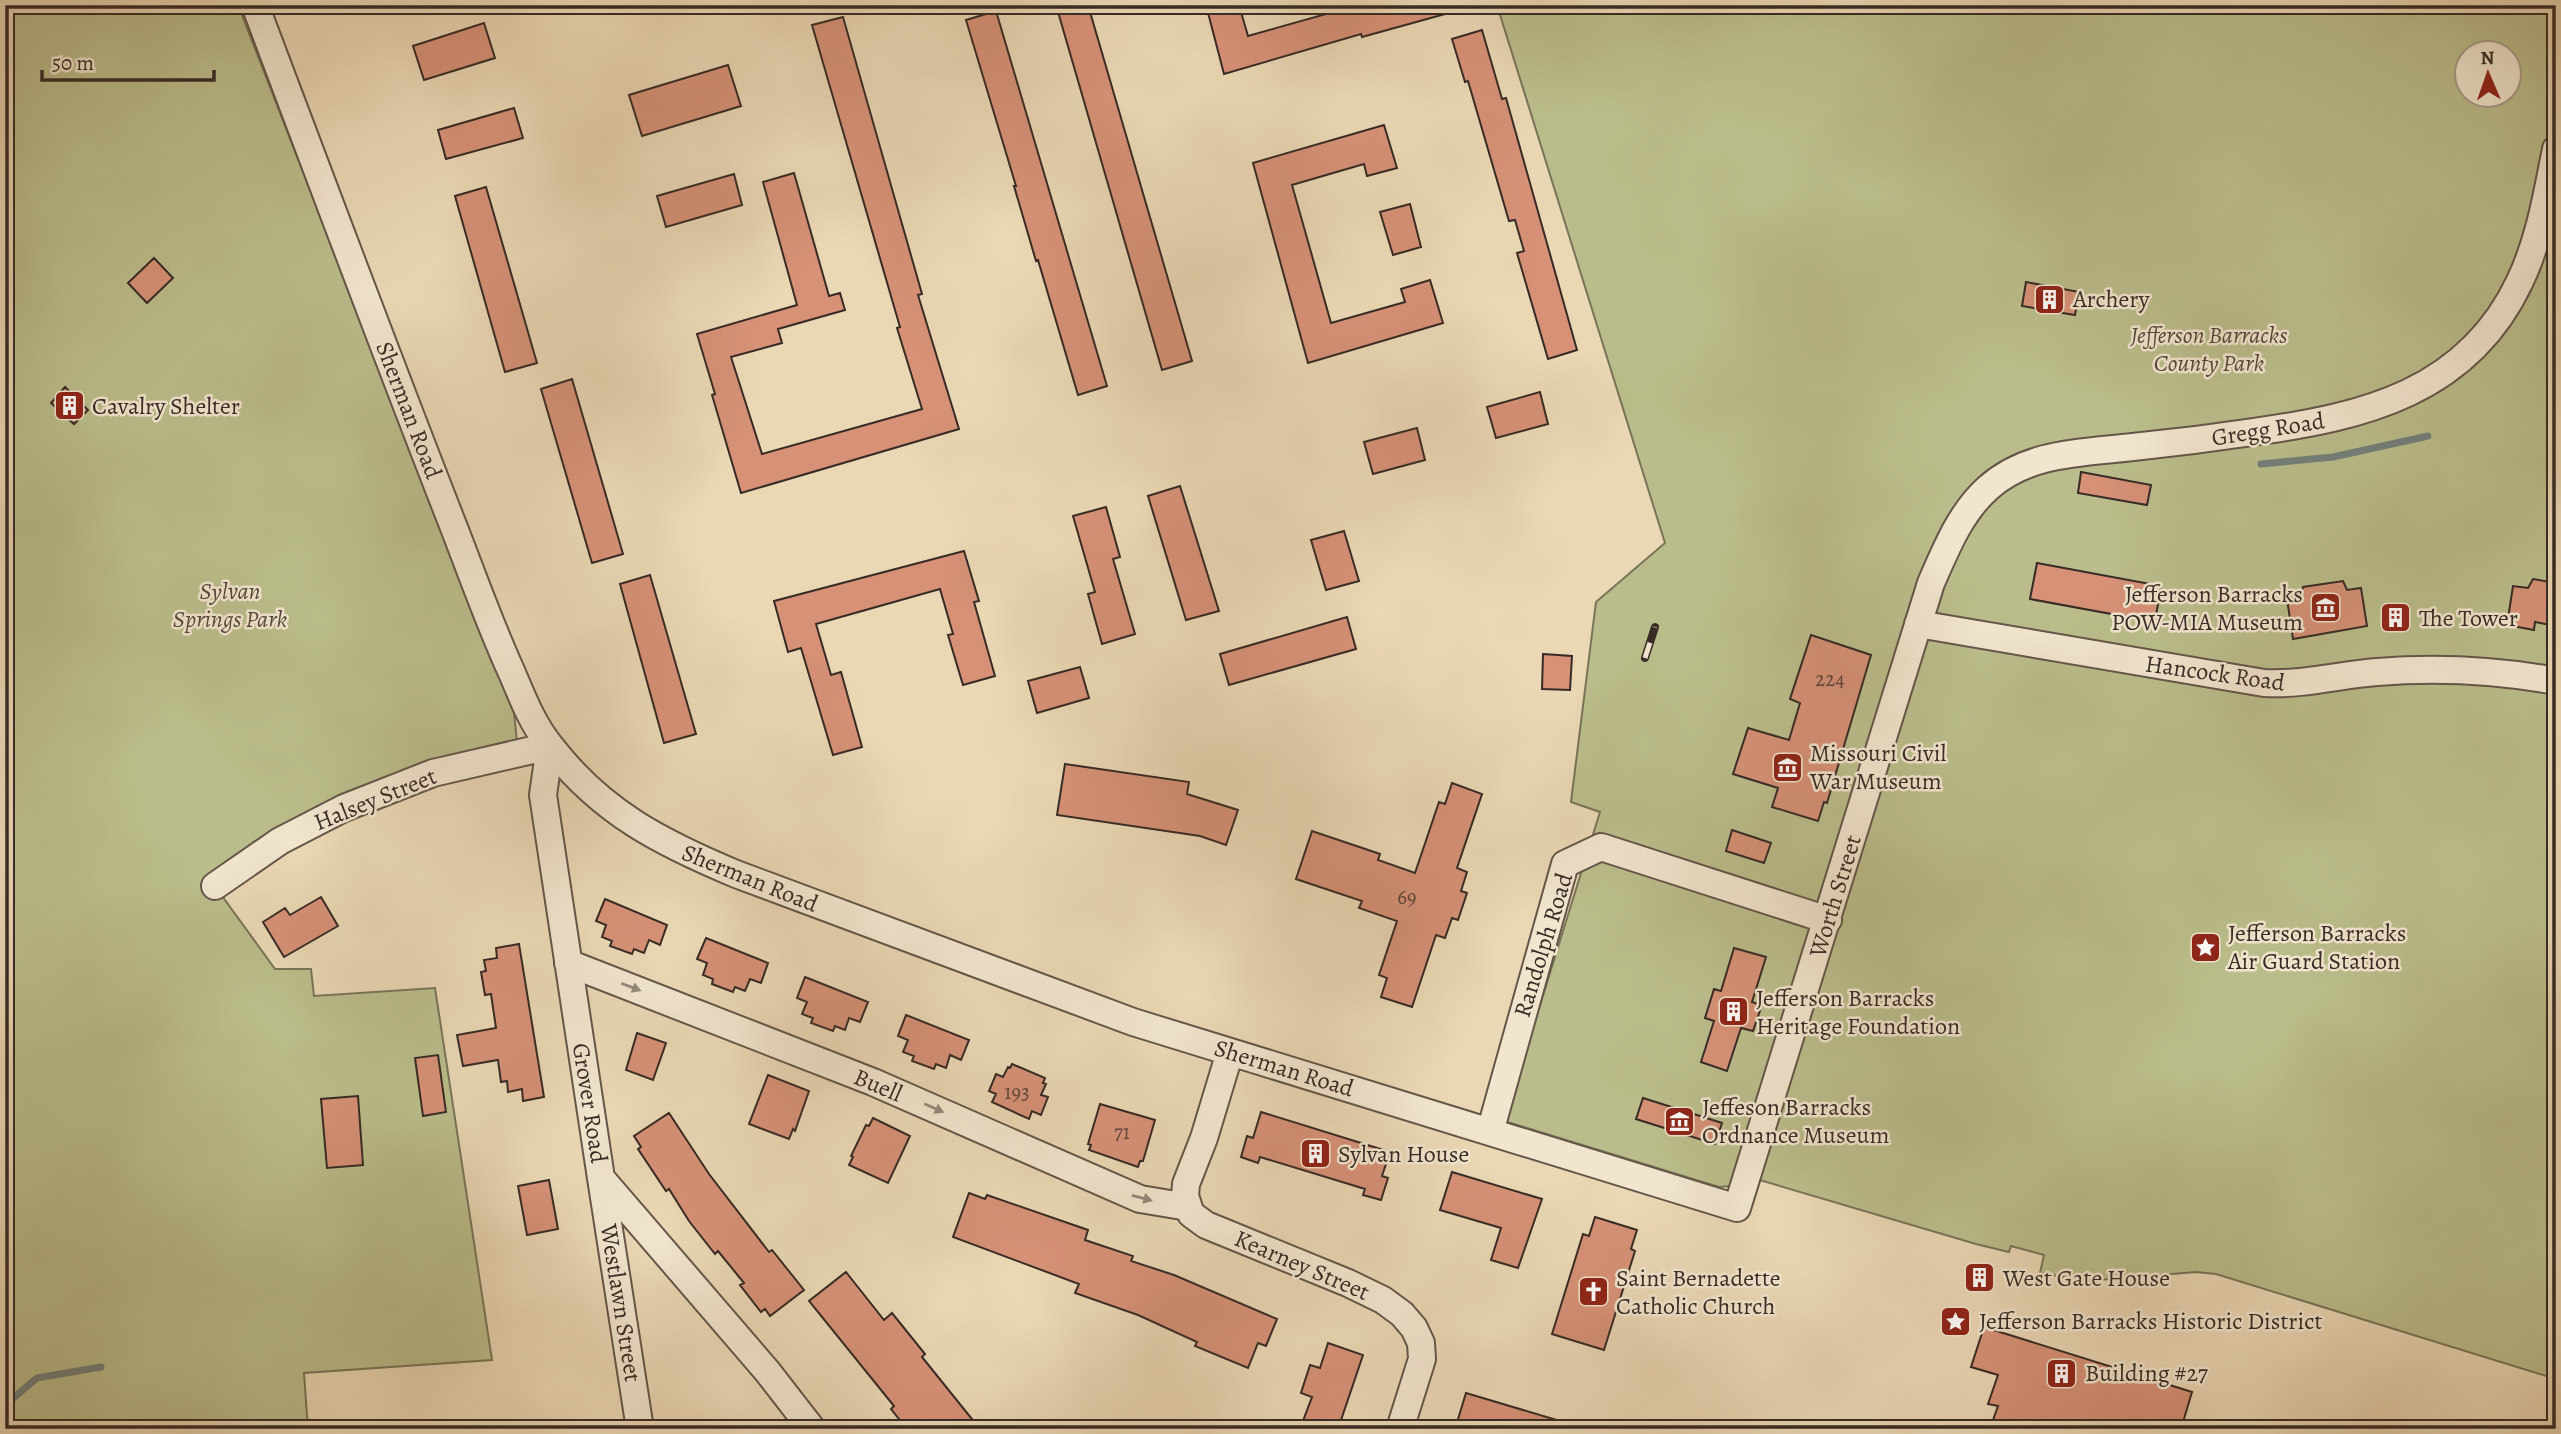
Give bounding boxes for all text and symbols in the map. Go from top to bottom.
scale bar [42,38,214,82]
north arrow [2452,38,2522,108]
text: N [2480,45,2495,71]
text: 50 m [52,49,94,77]
building icon: Archery [2033,282,2067,316]
place label: Archery [2072,283,2150,315]
park label: Jefferson Barracks County Park [2130,319,2287,379]
street label: Sherman Road [368,337,450,483]
building icon: Cavalry Shelter [52,389,86,423]
place label: Cavalry Shelter [92,390,240,422]
street label: Gregg Road [2209,404,2327,454]
park label: Sylvan Springs Park [173,575,287,635]
place label: Jefferson Barracks POW-MIA Museum [2111,578,2303,638]
museum icon: Jefferson Barracks POW-MIA Museum [2309,591,2343,625]
building icon: The Tower [2379,601,2413,635]
place label: The Tower [2419,602,2518,634]
street label: Hancock Road [2143,647,2287,699]
house number: 224 [1815,665,1845,693]
place label: Missouri Civil War Museum [1809,737,1947,797]
museum icon: Missouri Civil War Museum [1770,750,1804,784]
street label: Halsey Street [309,760,441,838]
street label: Worth Street [1801,831,1869,962]
street label: Sherman Road [677,836,823,920]
street label: Randolph Road [1506,869,1580,1021]
house number: 69 [1397,883,1417,911]
place label: Jefferson Barracks Air Guard Station [2227,917,2406,977]
place icon: Jefferson Barracks Air Guard Station [2188,930,2222,964]
one-way arrow [621,982,642,993]
place label: Jefferson Barracks Heritage Foundation [1756,982,1960,1042]
building icon: Jefferson Barracks Heritage Foundation [1716,995,1750,1029]
street label: Sherman Road [1210,1032,1358,1104]
street label: Grover Road [565,1041,615,1165]
street label: Buell [849,1061,907,1110]
house number: 193 [1004,1078,1030,1106]
place label: Jeffeson Barracks Ordnance Museum [1702,1091,1889,1151]
one-way arrow [923,1103,944,1114]
museum icon: Jeffeson Barracks Ordnance Museum [1662,1104,1696,1138]
house number: 71 [1114,1118,1130,1146]
building icon: Sylvan House [1298,1137,1332,1171]
place label: Sylvan House [1338,1138,1469,1170]
one-way arrow [1132,1193,1153,1203]
street label: Westlawn Street [593,1221,649,1384]
street label: Kearney Street [1230,1222,1375,1308]
building icon: West Gate House [1963,1261,1997,1295]
place label: Saint Bernadette Catholic Church [1616,1262,1781,1322]
place label: West Gate House [2002,1262,2170,1294]
church icon: Saint Bernadette Catholic Church [1576,1275,1610,1309]
place icon: Jefferson Barracks Historic District [1939,1304,1973,1338]
place label: Jefferson Barracks Historic District [1979,1305,2322,1337]
building icon: Building #27 [2045,1356,2079,1390]
place label: Building #27 [2085,1357,2209,1389]

